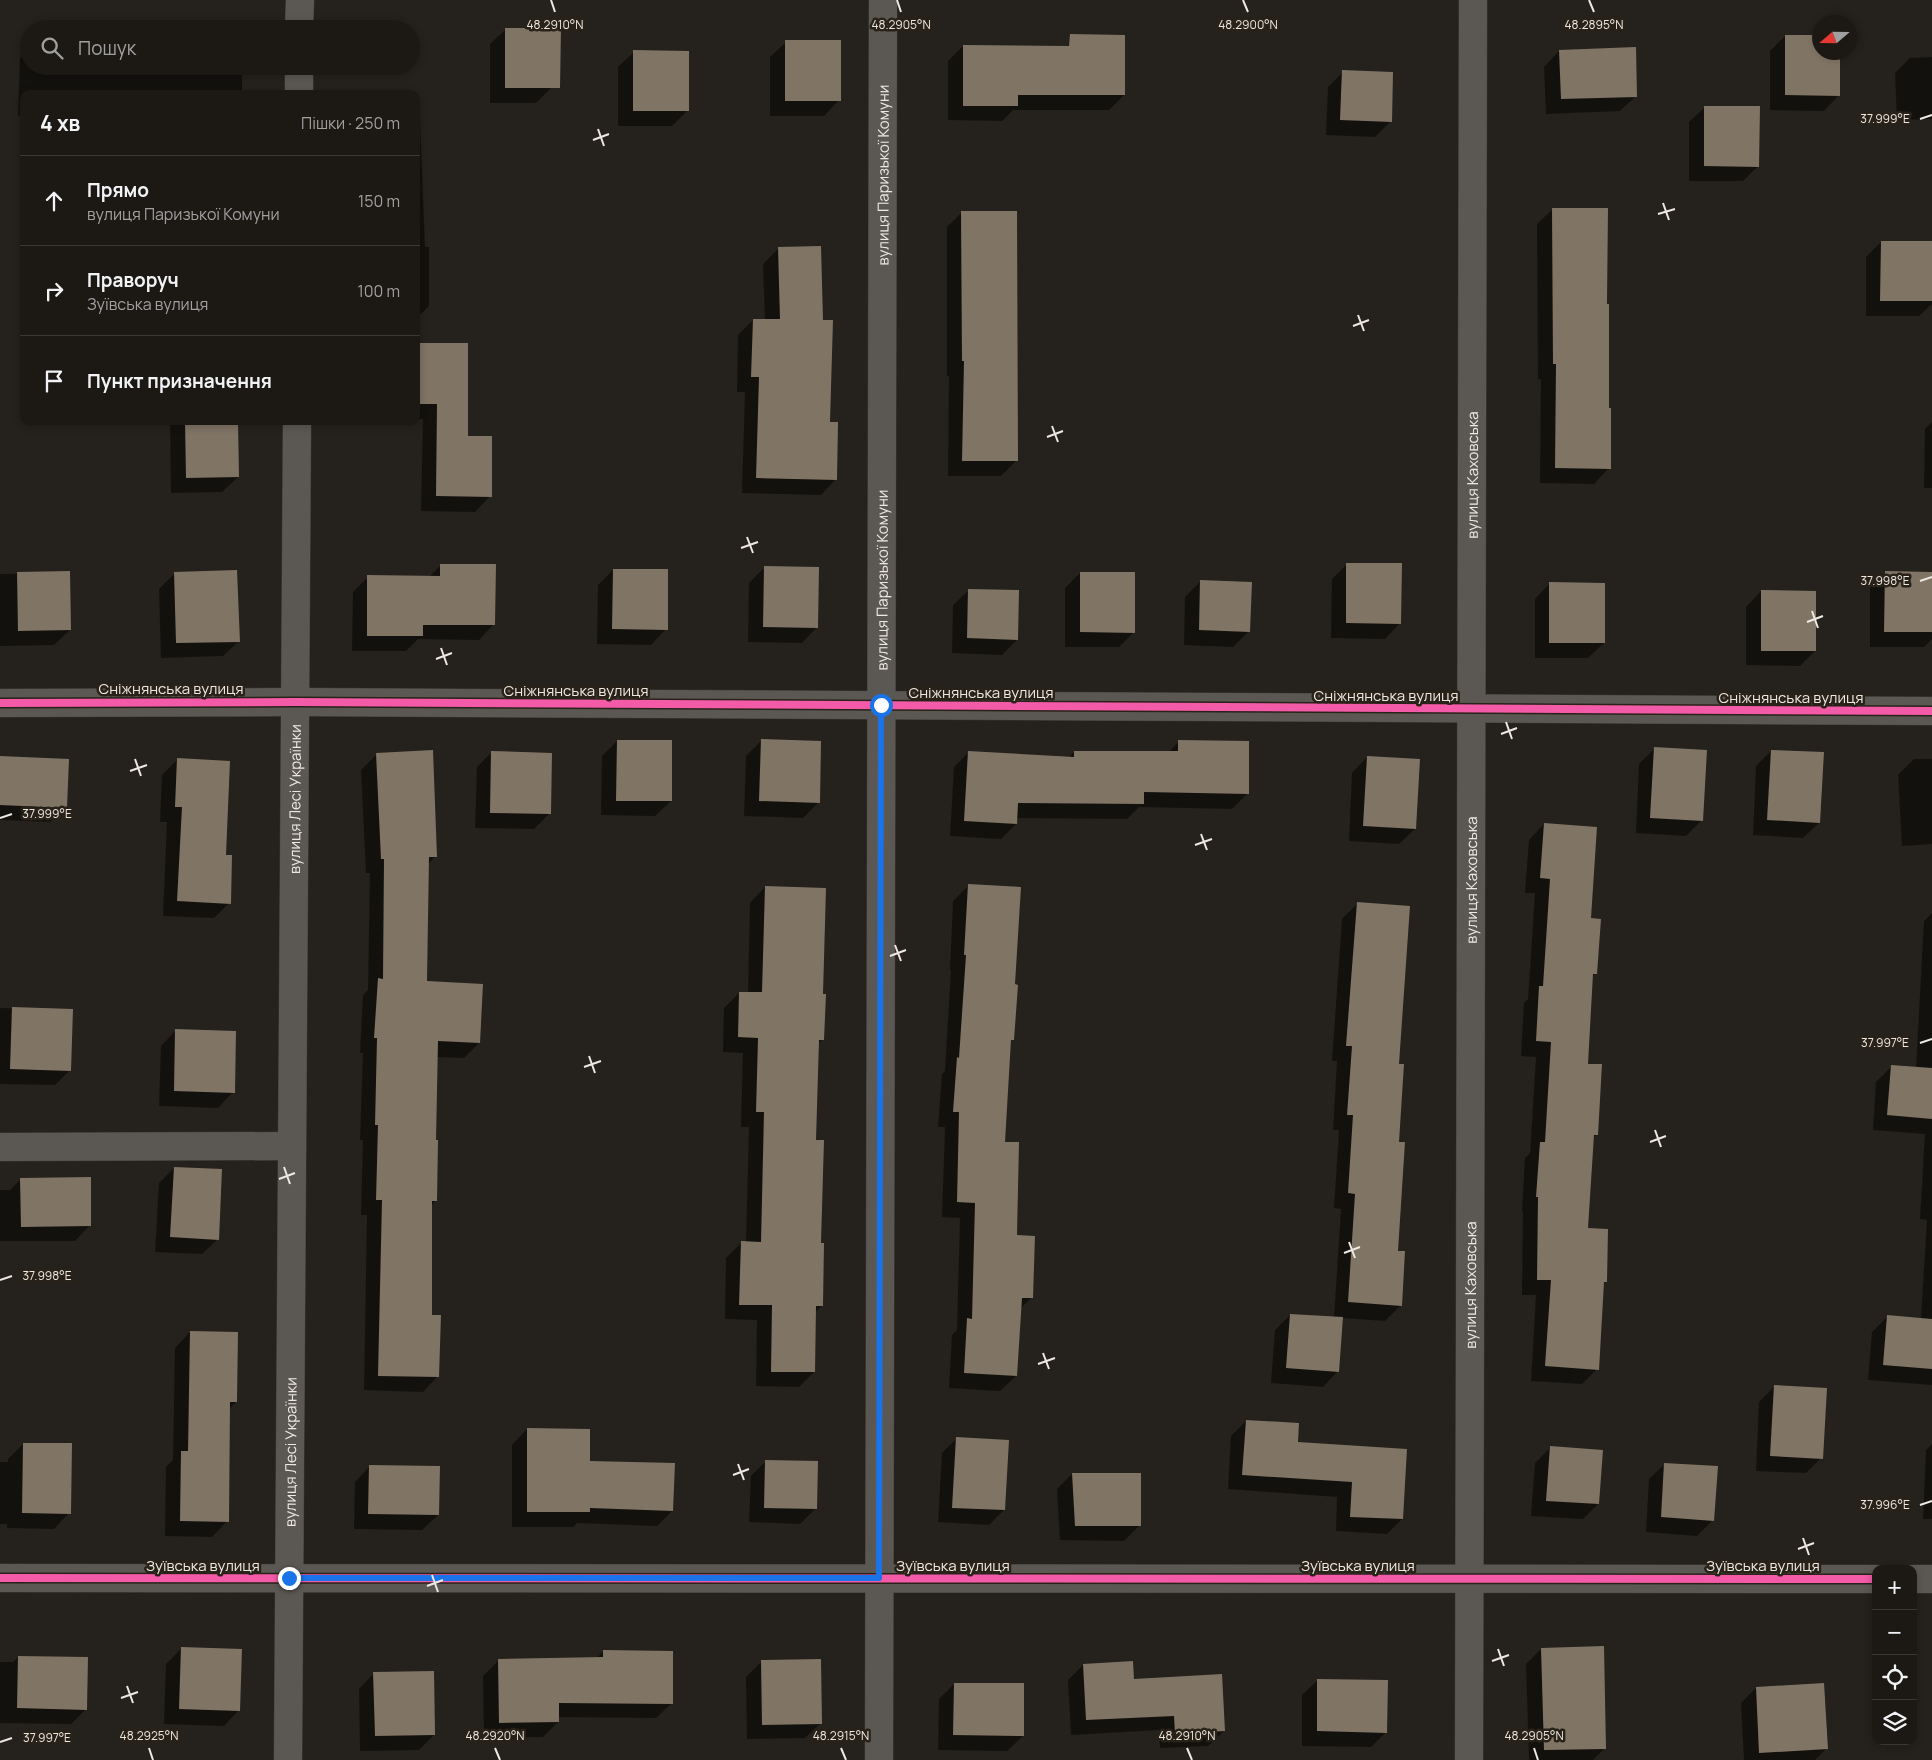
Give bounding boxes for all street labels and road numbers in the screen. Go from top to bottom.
street label: вулиця Паризької Комуни [872,85,893,265]
street label: вулиця Каховська [1461,411,1483,539]
street label: вулиця Паризької Комуни [871,490,892,670]
street label: Сніжнянська вулиця [98,678,244,699]
street label: Сніжнянська вулиця [503,680,649,701]
street label: Сніжнянська вулиця [908,682,1054,703]
street label: Сніжнянська вулиця [1313,685,1459,706]
street label: Сніжнянська вулиця [1718,687,1864,708]
street label: вулиця Лесі Українки [283,724,305,874]
street label: вулиця Каховська [1460,816,1482,944]
street label: вулиця Каховська [1459,1221,1481,1349]
street label: вулиця Лесі Українки [279,1377,301,1527]
street label: Зуївська вулиця [146,1555,260,1576]
street label: Зуївська вулиця [896,1555,1010,1576]
street label: Зуївська вулиця [1301,1555,1415,1576]
street label: Зуївська вулиця [1706,1555,1820,1576]

